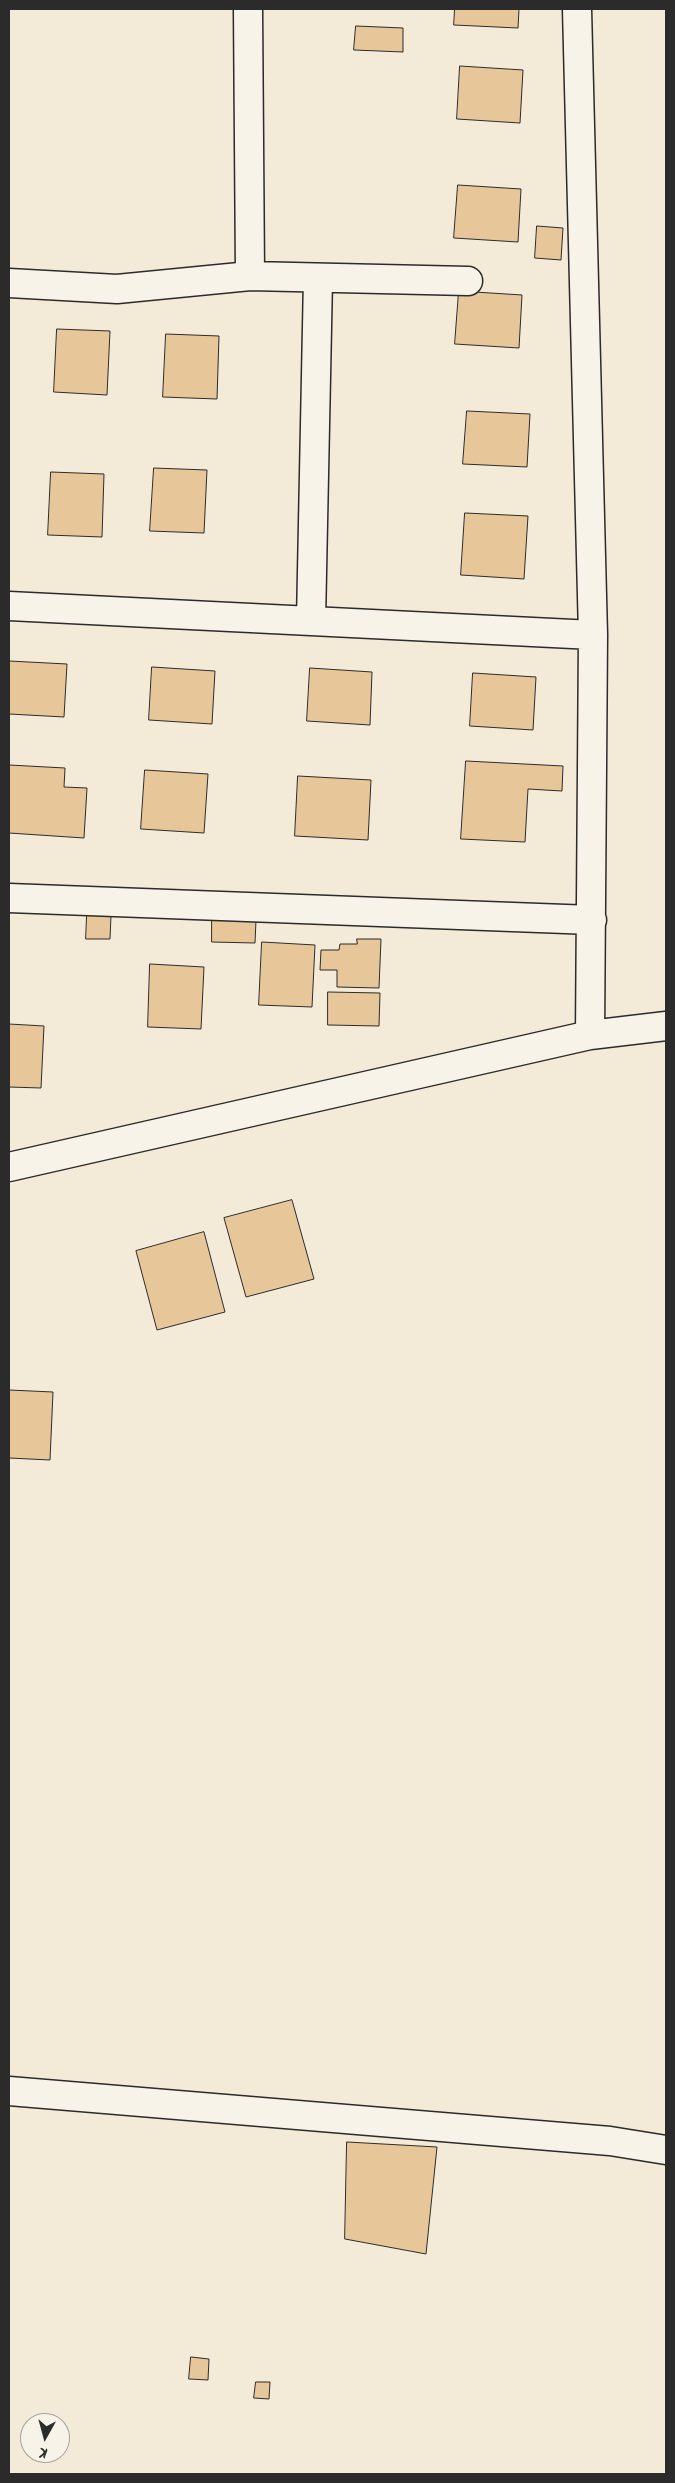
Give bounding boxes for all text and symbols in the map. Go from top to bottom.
north arrow [20,2413,70,2463]
text: K [38,2440,49,2463]

